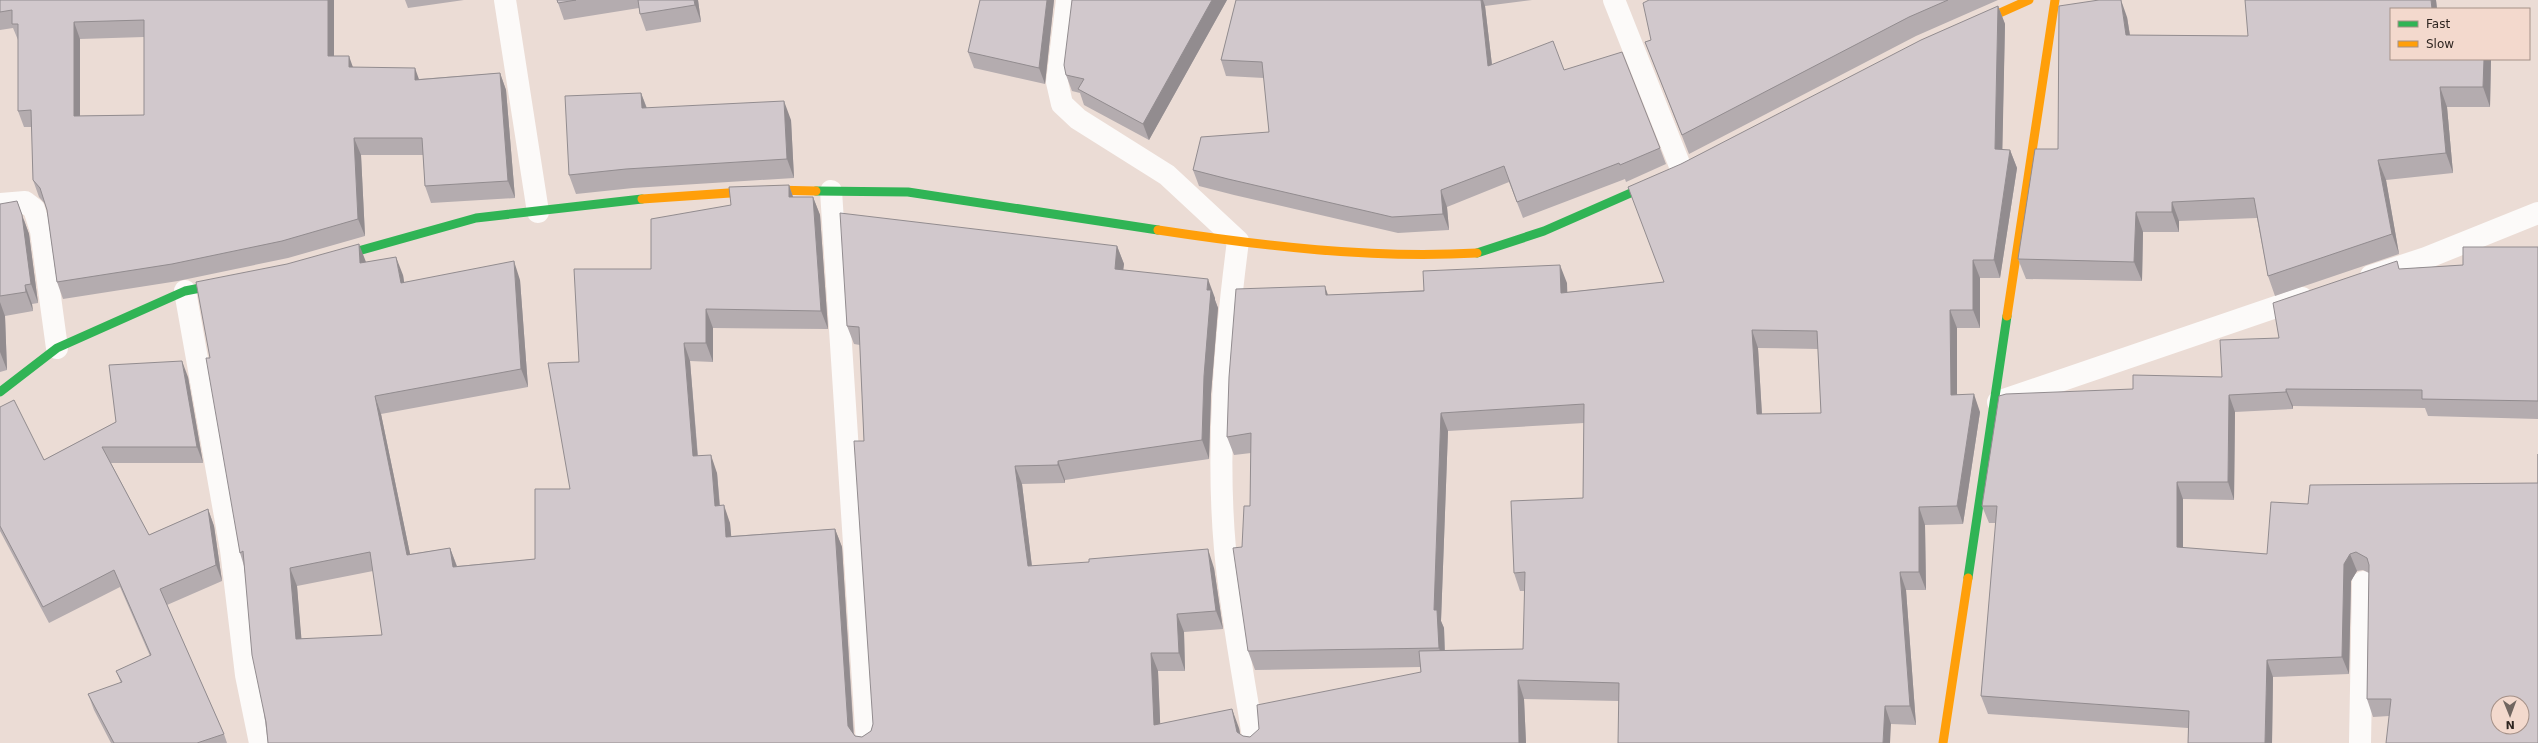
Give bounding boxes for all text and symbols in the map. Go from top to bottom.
legend [2390,8,2530,60]
text: Fast [2426,17,2450,31]
text: Slow [2426,37,2454,51]
north arrow [2490,695,2530,735]
text: N [2505,718,2515,731]

